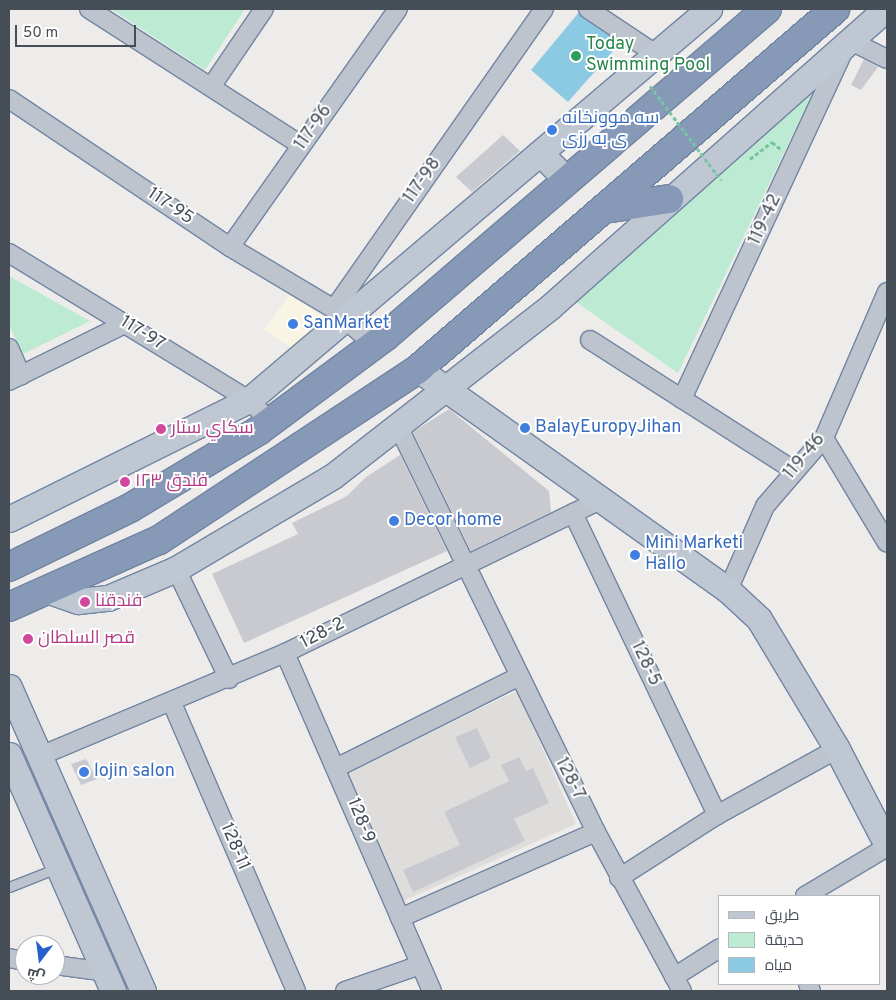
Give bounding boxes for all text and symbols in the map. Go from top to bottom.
scale bar [18,15,139,47]
text: 50 m [23,24,58,43]
place label: Today Swimming Pool [586,35,710,78]
marker: Today Swimming Pool [570,50,582,62]
street label: 117-96 [291,101,337,155]
place label: سه موونخانه ی به رزی [562,109,659,152]
marker: سه موونخانه ی به رزی [546,124,558,136]
street label: 117-98 [400,154,446,208]
street label: 117-95 [143,184,197,230]
street label: 119-42 [745,191,787,249]
street label: 117-97 [116,312,168,356]
place label: SanMarket [303,313,389,335]
marker: SanMarket [287,318,299,330]
place label: BalayEuropyJihan [535,417,681,439]
place label: سكاي ستار [171,418,254,440]
marker: BalayEuropyJihan [519,422,531,434]
marker: سكاي ستار [155,423,167,435]
street label: 119-46 [780,430,830,484]
place label: فندق ١٢٣ [135,471,208,493]
marker: فندق ١٢٣ [119,476,131,488]
place label: Decor home [404,510,502,532]
marker: Decor home [388,515,400,527]
place label: Mini Marketi Hallo [645,534,743,576]
marker: Mini Marketi Hallo [629,549,641,561]
place label: فندقنا [95,591,142,613]
marker: فندقنا [79,596,91,608]
street label: 128-2 [297,614,349,654]
place label: قصر السلطان [38,628,135,650]
marker: قصر السلطان [22,633,34,645]
street label: 128-5 [625,638,665,690]
street label: 128-7 [549,754,589,804]
place label: lojin salon [94,761,175,783]
marker: lojin salon [78,766,90,778]
street label: 128-9 [341,795,379,847]
street label: 128-11 [214,820,254,874]
legend [718,895,881,985]
text: طريق [765,907,799,926]
text: حديقة [765,932,804,951]
north arrow [15,935,65,985]
text: مياه [765,957,792,976]
text: ش [25,963,47,985]

